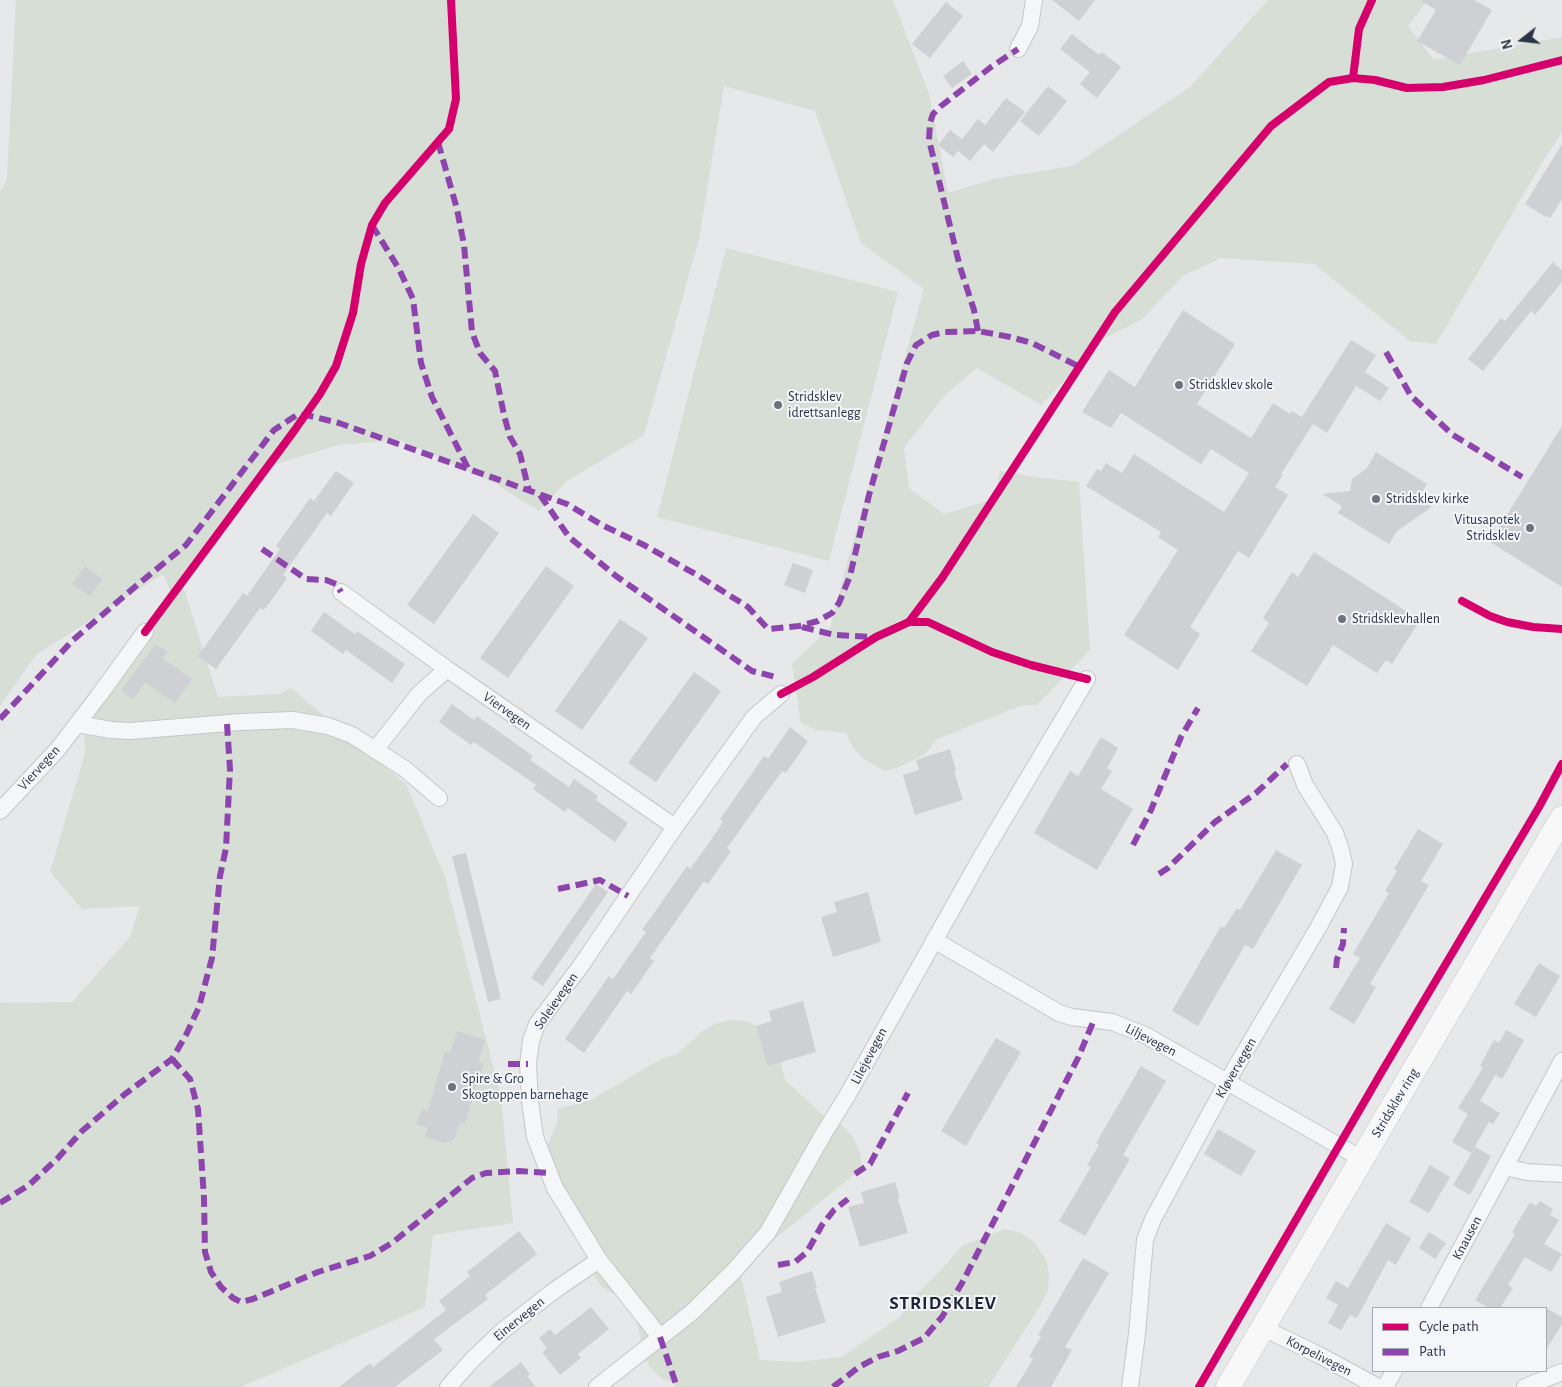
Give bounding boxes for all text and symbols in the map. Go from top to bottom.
north arrow [1497,15,1547,65]
text: N [1500,38,1516,51]
place label: Stridsklev skole [1189,377,1273,393]
marker: Stridsklev skole [1173,379,1185,391]
place label: Stridsklev idrettsanlegg [788,389,861,422]
marker: Stridsklev idrettsanlegg [772,399,784,411]
place label: Stridsklev kirke [1386,491,1469,507]
marker: Stridsklev kirke [1370,493,1382,505]
place label: Vitusapotek Stridsklev [1454,512,1520,544]
marker: Vitusapotek Stridsklev [1524,522,1536,534]
place label: Stridsklevhallen [1352,611,1440,627]
marker: Stridsklevhallen [1336,613,1348,625]
street label: Viervegen [480,688,534,734]
street label: Viervegen [14,742,64,794]
street label: Soleievegen [530,969,582,1033]
street label: Liljevegen [1123,1020,1179,1060]
street label: Lilejevegen [847,1025,891,1087]
street label: Kløvervegen [1212,1035,1260,1101]
street label: Stridsklev ring [1368,1065,1422,1141]
place label: Spire & Gro Skogtoppen barnehage [462,1071,588,1104]
marker: Spire & Gro Skogtoppen barnehage [446,1081,458,1093]
street label: Knausen [1449,1213,1485,1263]
district label: STRIDSKLEV [888,1292,998,1314]
street label: Einervegen [490,1293,548,1345]
legend [1372,1307,1547,1372]
text: Cycle path [1419,1319,1479,1334]
street label: Korpelivegen [1283,1332,1355,1380]
text: Path [1419,1344,1446,1359]

